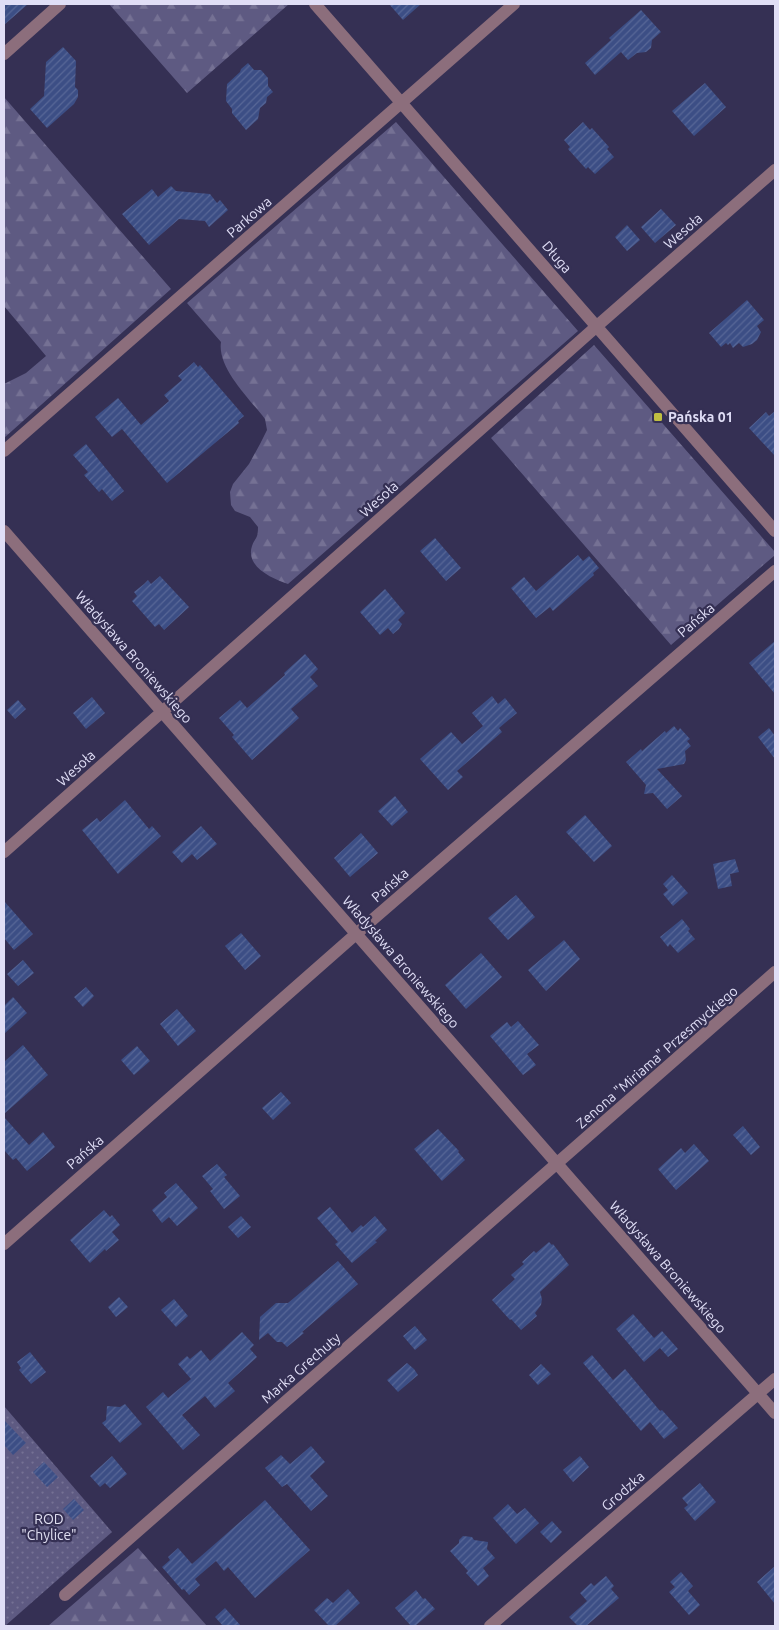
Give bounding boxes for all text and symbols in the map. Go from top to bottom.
street label: Parkowa [223,193,275,241]
street label: Wesoła [661,210,705,252]
street label: Długa [539,238,575,276]
place label: Pańska 01 [668,409,733,425]
marker: Pańska 01 [652,411,664,423]
street label: Wesoła [357,478,401,520]
street label: Władysława Broniewskiego [72,588,196,726]
street label: Pańska [674,600,718,640]
street label: Wesoła [54,747,98,789]
street label: Pańska [368,865,412,905]
street label: Władysława Broniewskiego [339,893,463,1031]
street label: Zenona "Miriama" Przesmyckiego [573,982,741,1132]
street label: Pańska [63,1132,107,1172]
street label: Władysława Broniewskiego [606,1198,730,1336]
street label: Marka Grechuty [258,1329,344,1407]
street label: Grodzka [598,1468,648,1514]
park label: ROD "Chylice" [21,1511,77,1543]

